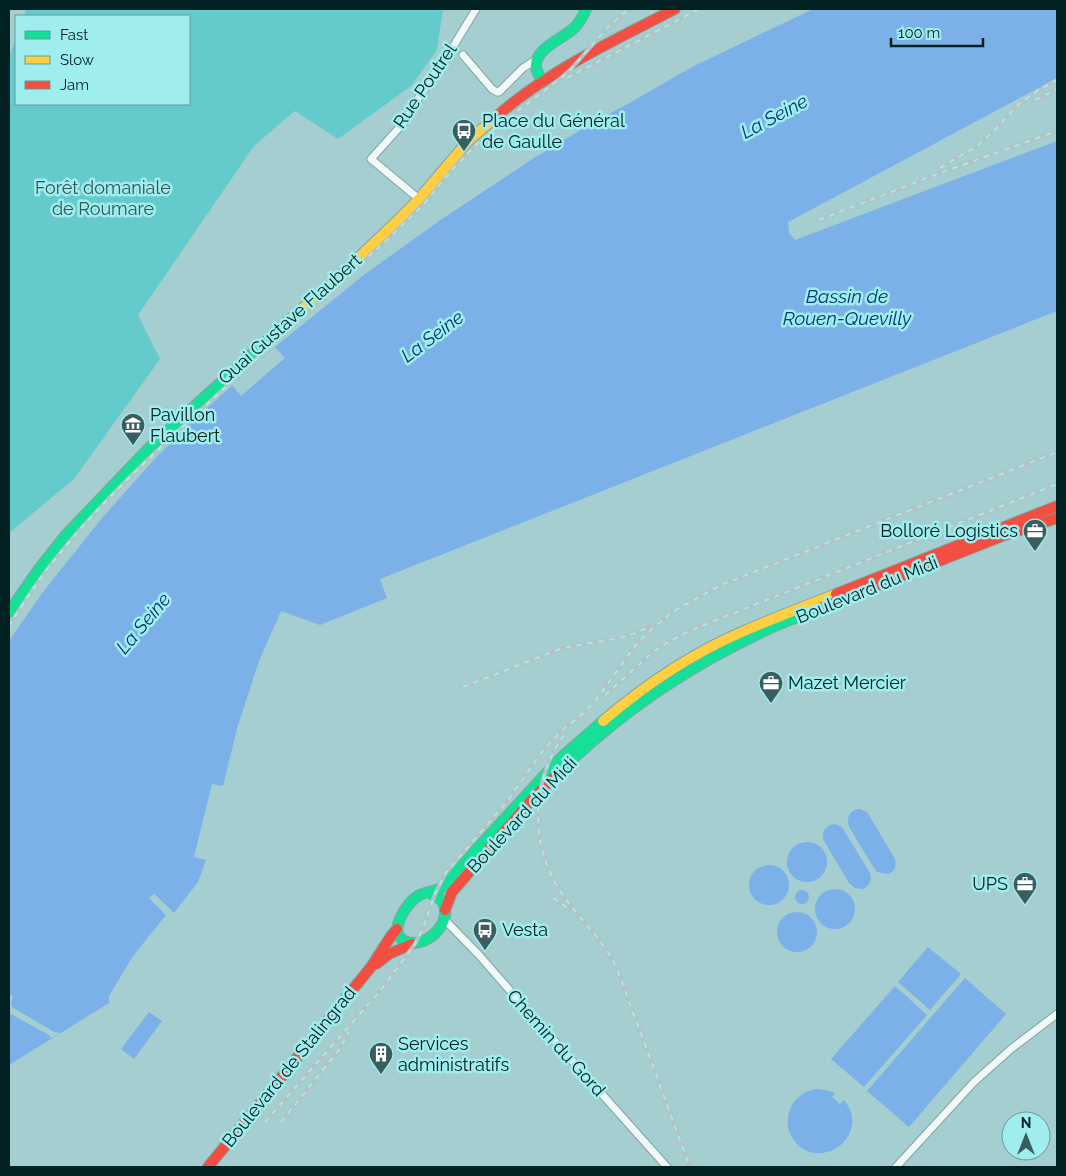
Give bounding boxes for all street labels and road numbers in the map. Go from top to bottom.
street label: Rue Poutrel [389,39,461,132]
street label: Quai Gustave Flaubert [214,249,365,388]
street label: Boulevard du Midi [793,552,941,628]
street label: Boulevard du Midi [462,752,581,877]
street label: Boulevard de Stalingrad [217,982,360,1151]
street label: Chemin du Gord [503,985,610,1100]

